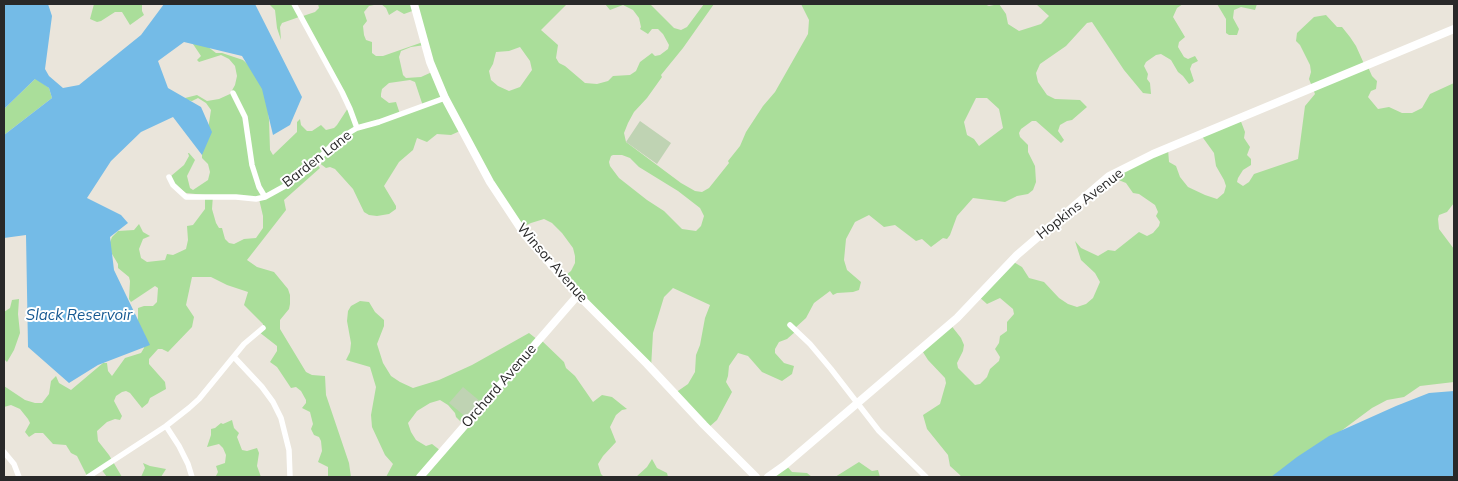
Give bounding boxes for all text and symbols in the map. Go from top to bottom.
street label: Barden Lane [279,127,355,191]
street label: Hopkins Avenue [1033,165,1127,243]
street label: Winsor Avenue [513,220,591,306]
water label: Slack Reservoir [26,306,132,324]
street label: Orchard Avenue [458,341,540,431]

